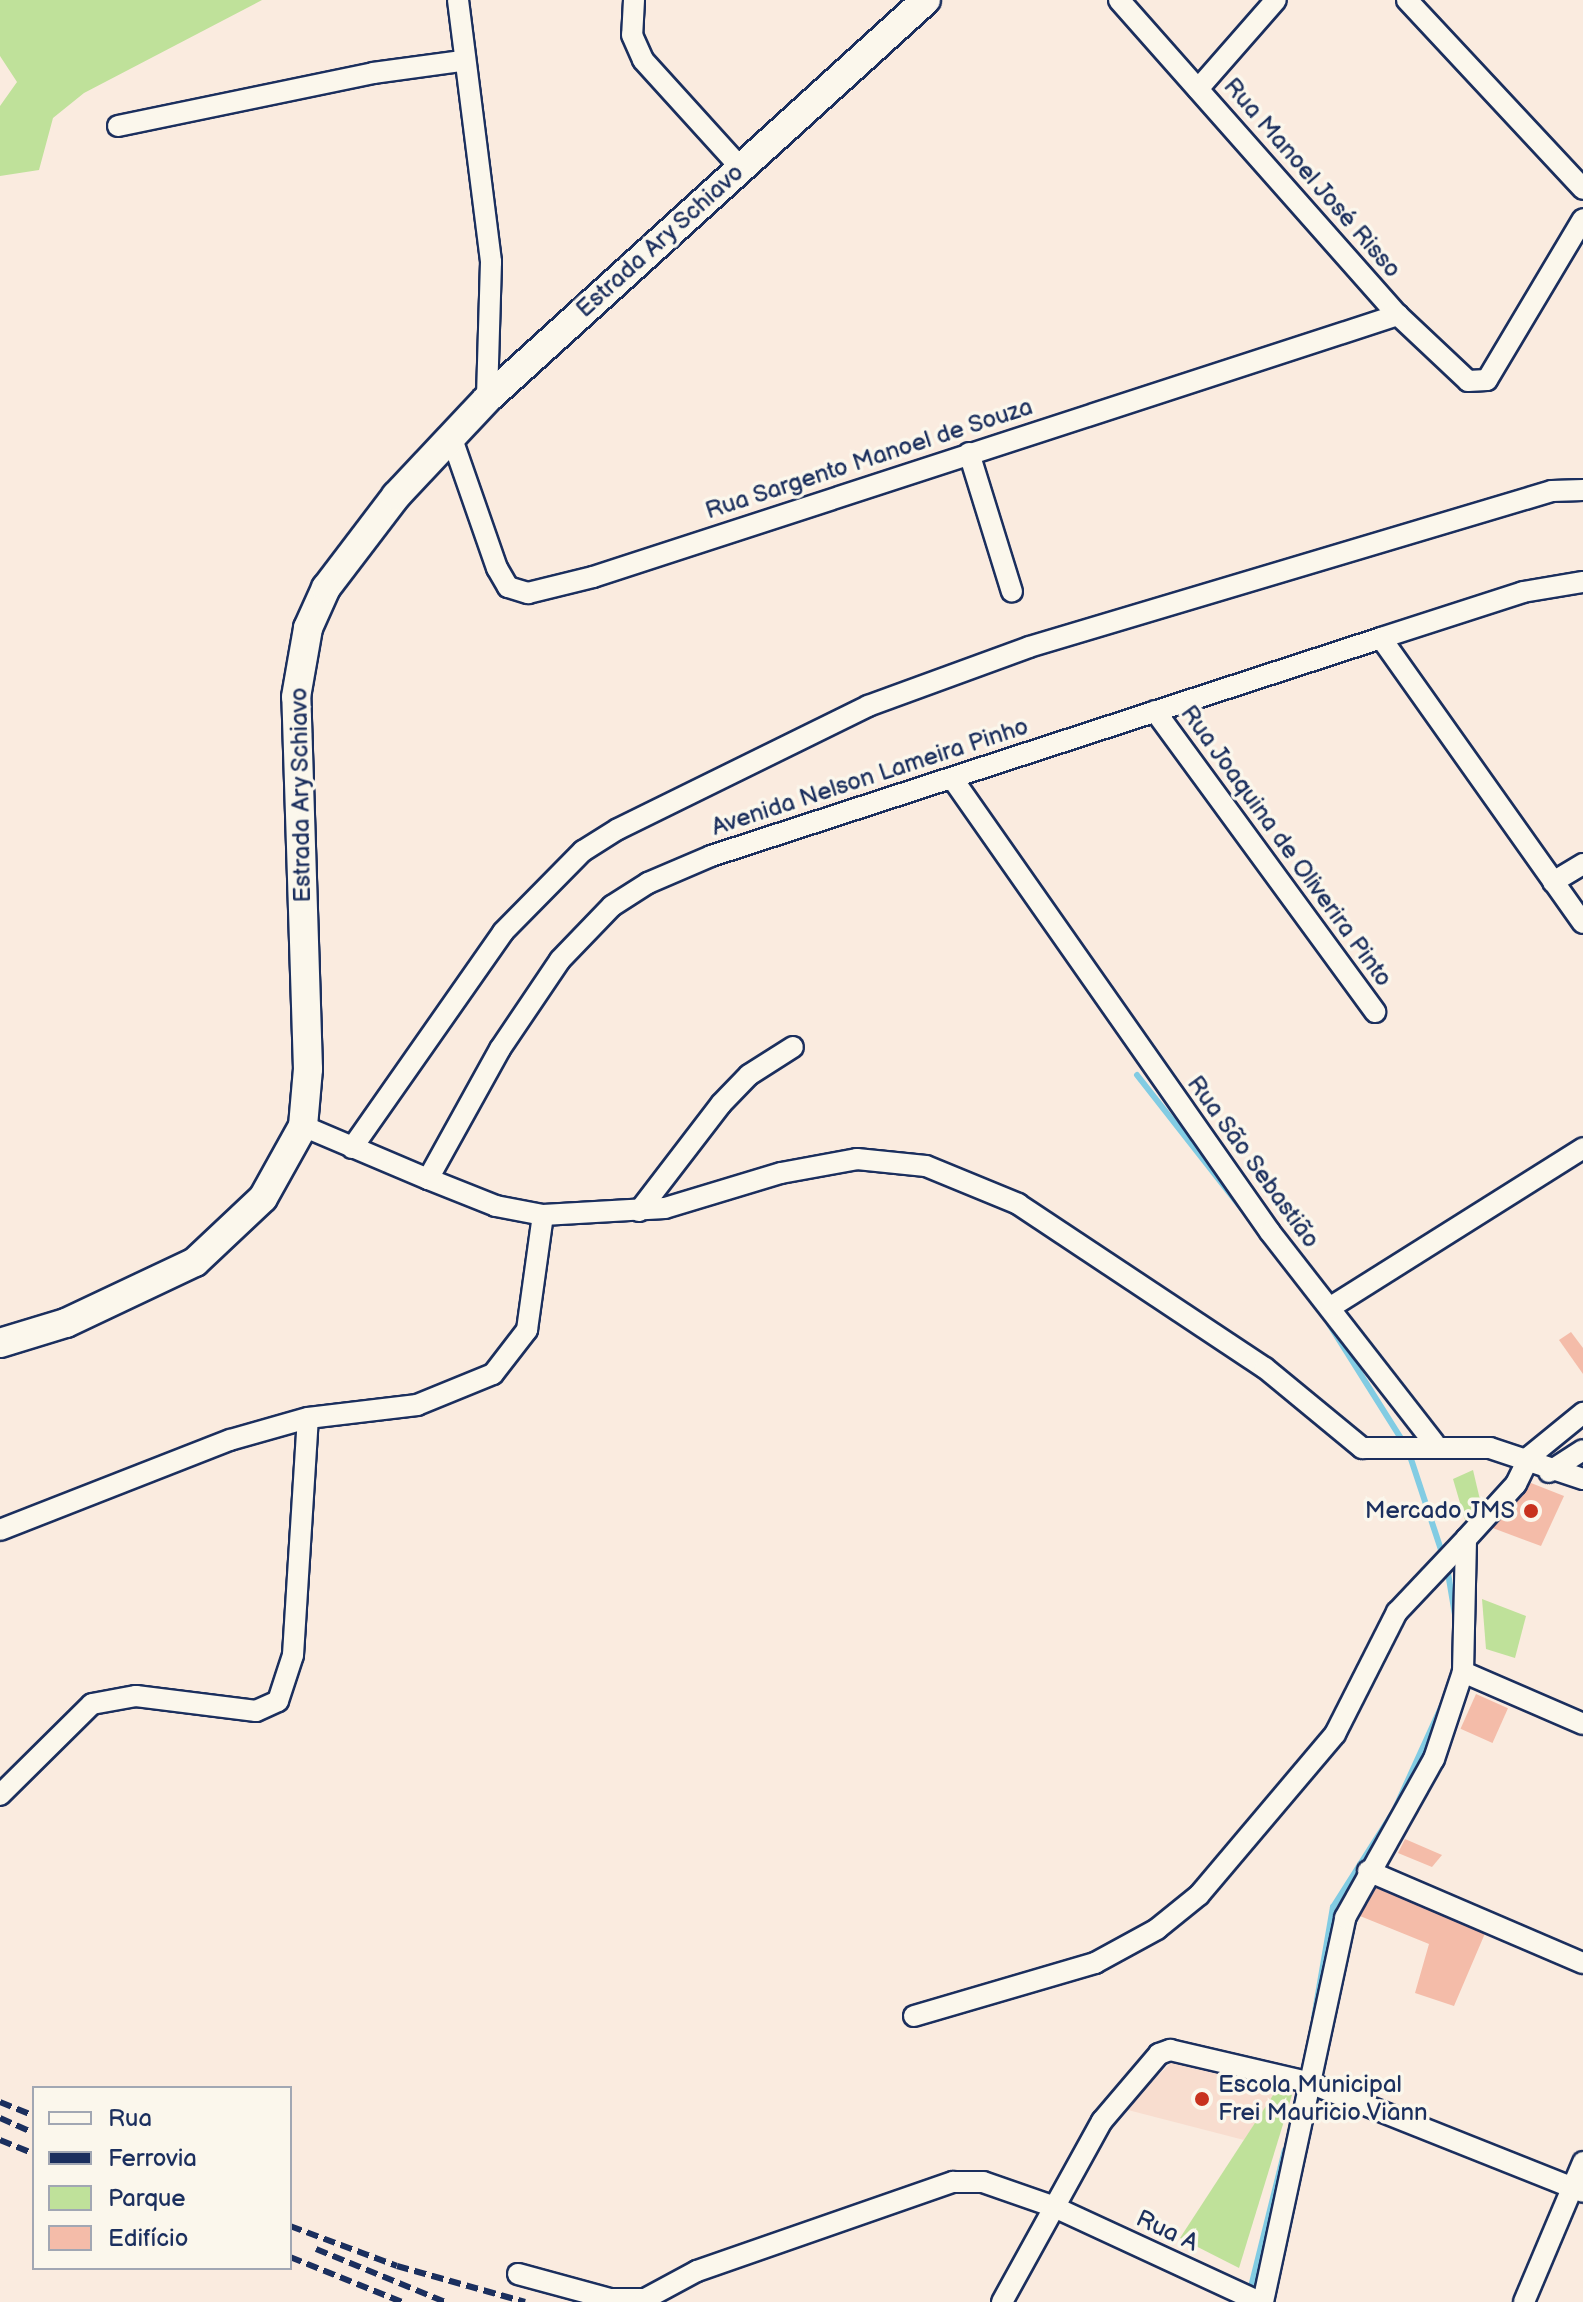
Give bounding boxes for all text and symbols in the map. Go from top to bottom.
street label: Rua Manoel José Risso [1217,72,1407,284]
street label: Estrada Ary Schiavo [570,158,750,324]
street label: Rua Sargento Manoel de Souza [701,392,1037,526]
street label: Estrada Ary Schiavo [285,686,317,904]
street label: Rua Joaquina de Oliverira Pinto [1174,699,1398,993]
street label: Avenida Nelson Lameira Pinho [708,712,1032,842]
street label: Rua São Sebastião [1181,1070,1325,1254]
place label: Mercado JMS [1363,1497,1515,1525]
marker: Mercado JMS [1522,1502,1540,1520]
place label: Escola Municipal Frei Mauricio Viann [1218,2071,1428,2127]
legend [32,2086,292,2270]
marker: Escola Municipal Frei Mauricio Viann [1193,2090,1211,2108]
text: Rua [108,2104,152,2133]
text: Ferrovia [108,2144,197,2173]
text: Parque [108,2184,186,2213]
street label: Rua A [1131,2204,1203,2258]
text: Edifício [108,2224,188,2253]

